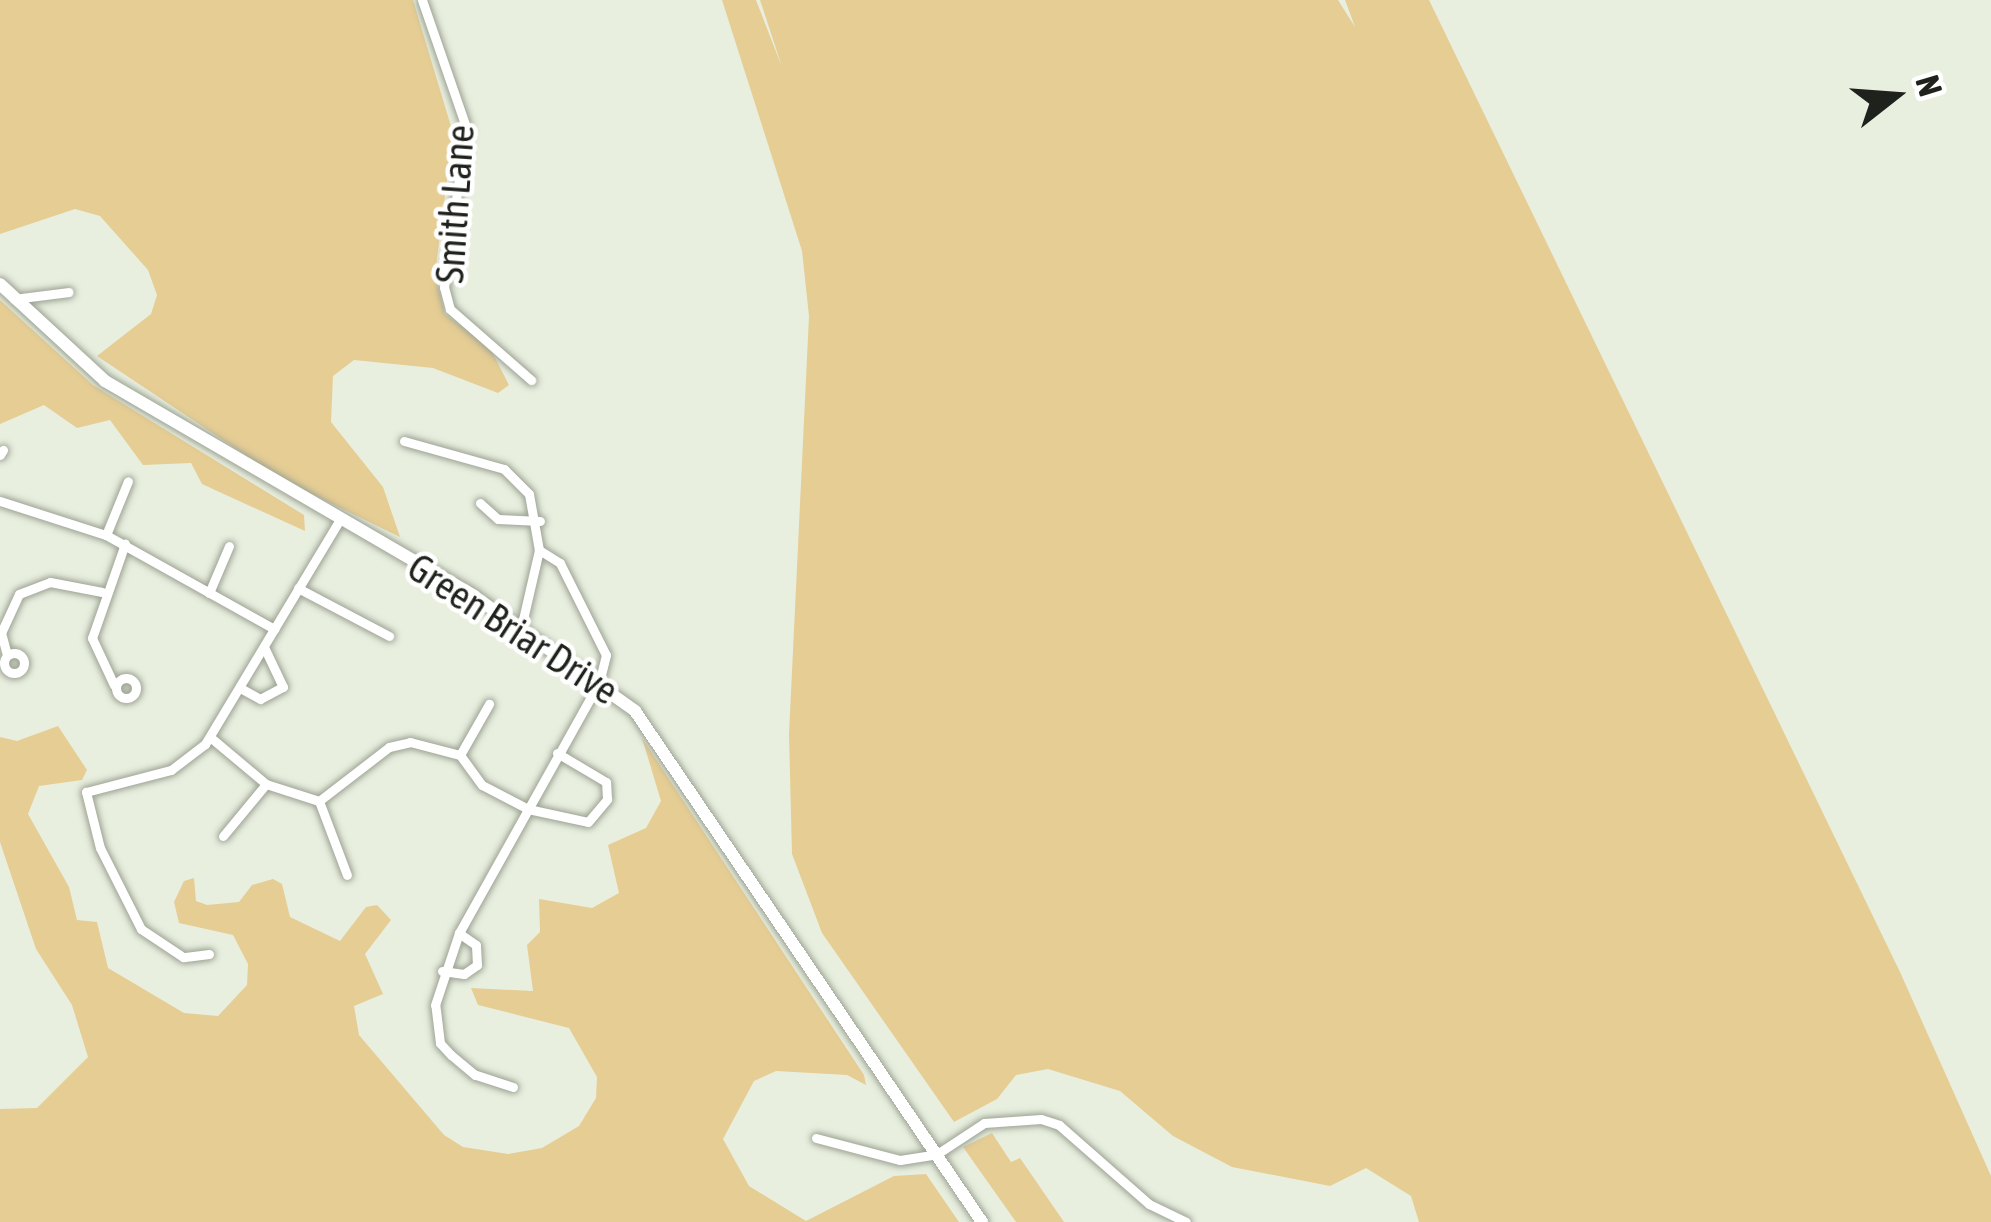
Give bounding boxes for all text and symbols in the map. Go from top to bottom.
north arrow [1835,36,1955,156]
text: N [1908,71,1950,100]
street label: Smith Lane [426,123,484,285]
street label: Green Briar Drive [399,544,627,714]

